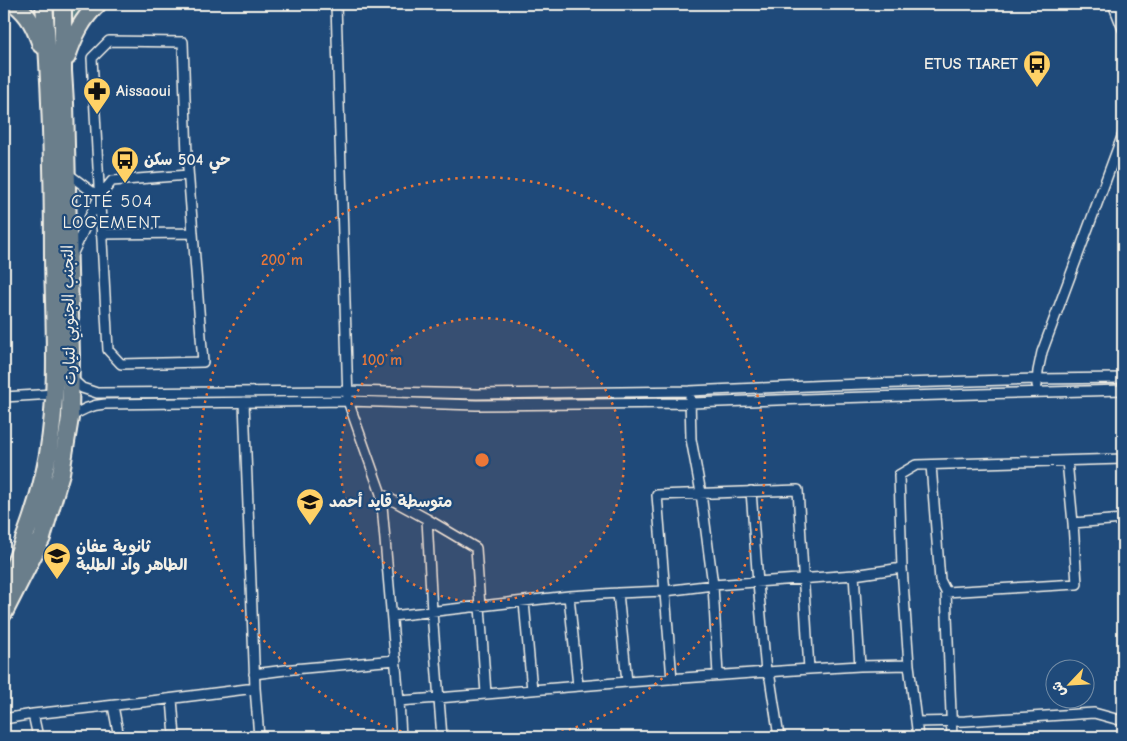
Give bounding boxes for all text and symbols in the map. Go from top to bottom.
bus stop icon: ETUS TIARET [1022,49,1052,88]
place label: ETUS TIARET [924,55,1019,73]
pharmacy icon: Aissaoui [82,76,112,115]
place label: Aissaoui [116,82,171,100]
bus stop icon: حي 504 سكن [110,145,140,184]
place label: حي 504 سكن [144,151,231,174]
district label: CITÉ 504 LOGEMENT [63,190,161,233]
street label: التجنب الجنوبي لتيارت [59,245,84,385]
text: 200 m [261,251,303,269]
text: 100 m [362,351,402,369]
centre of rings [473,451,491,469]
school or university icon: متوسطة قايد أحمد [295,487,325,526]
place label: متوسطة قايد أحمد [329,491,452,512]
place label: ثانوية عفان الطاهر واد الطلبة [76,538,187,575]
school or university icon: ثانوية عفان الطاهر واد الطلبة [42,541,72,580]
north arrow [1044,658,1094,708]
text: ش [1048,679,1070,700]

